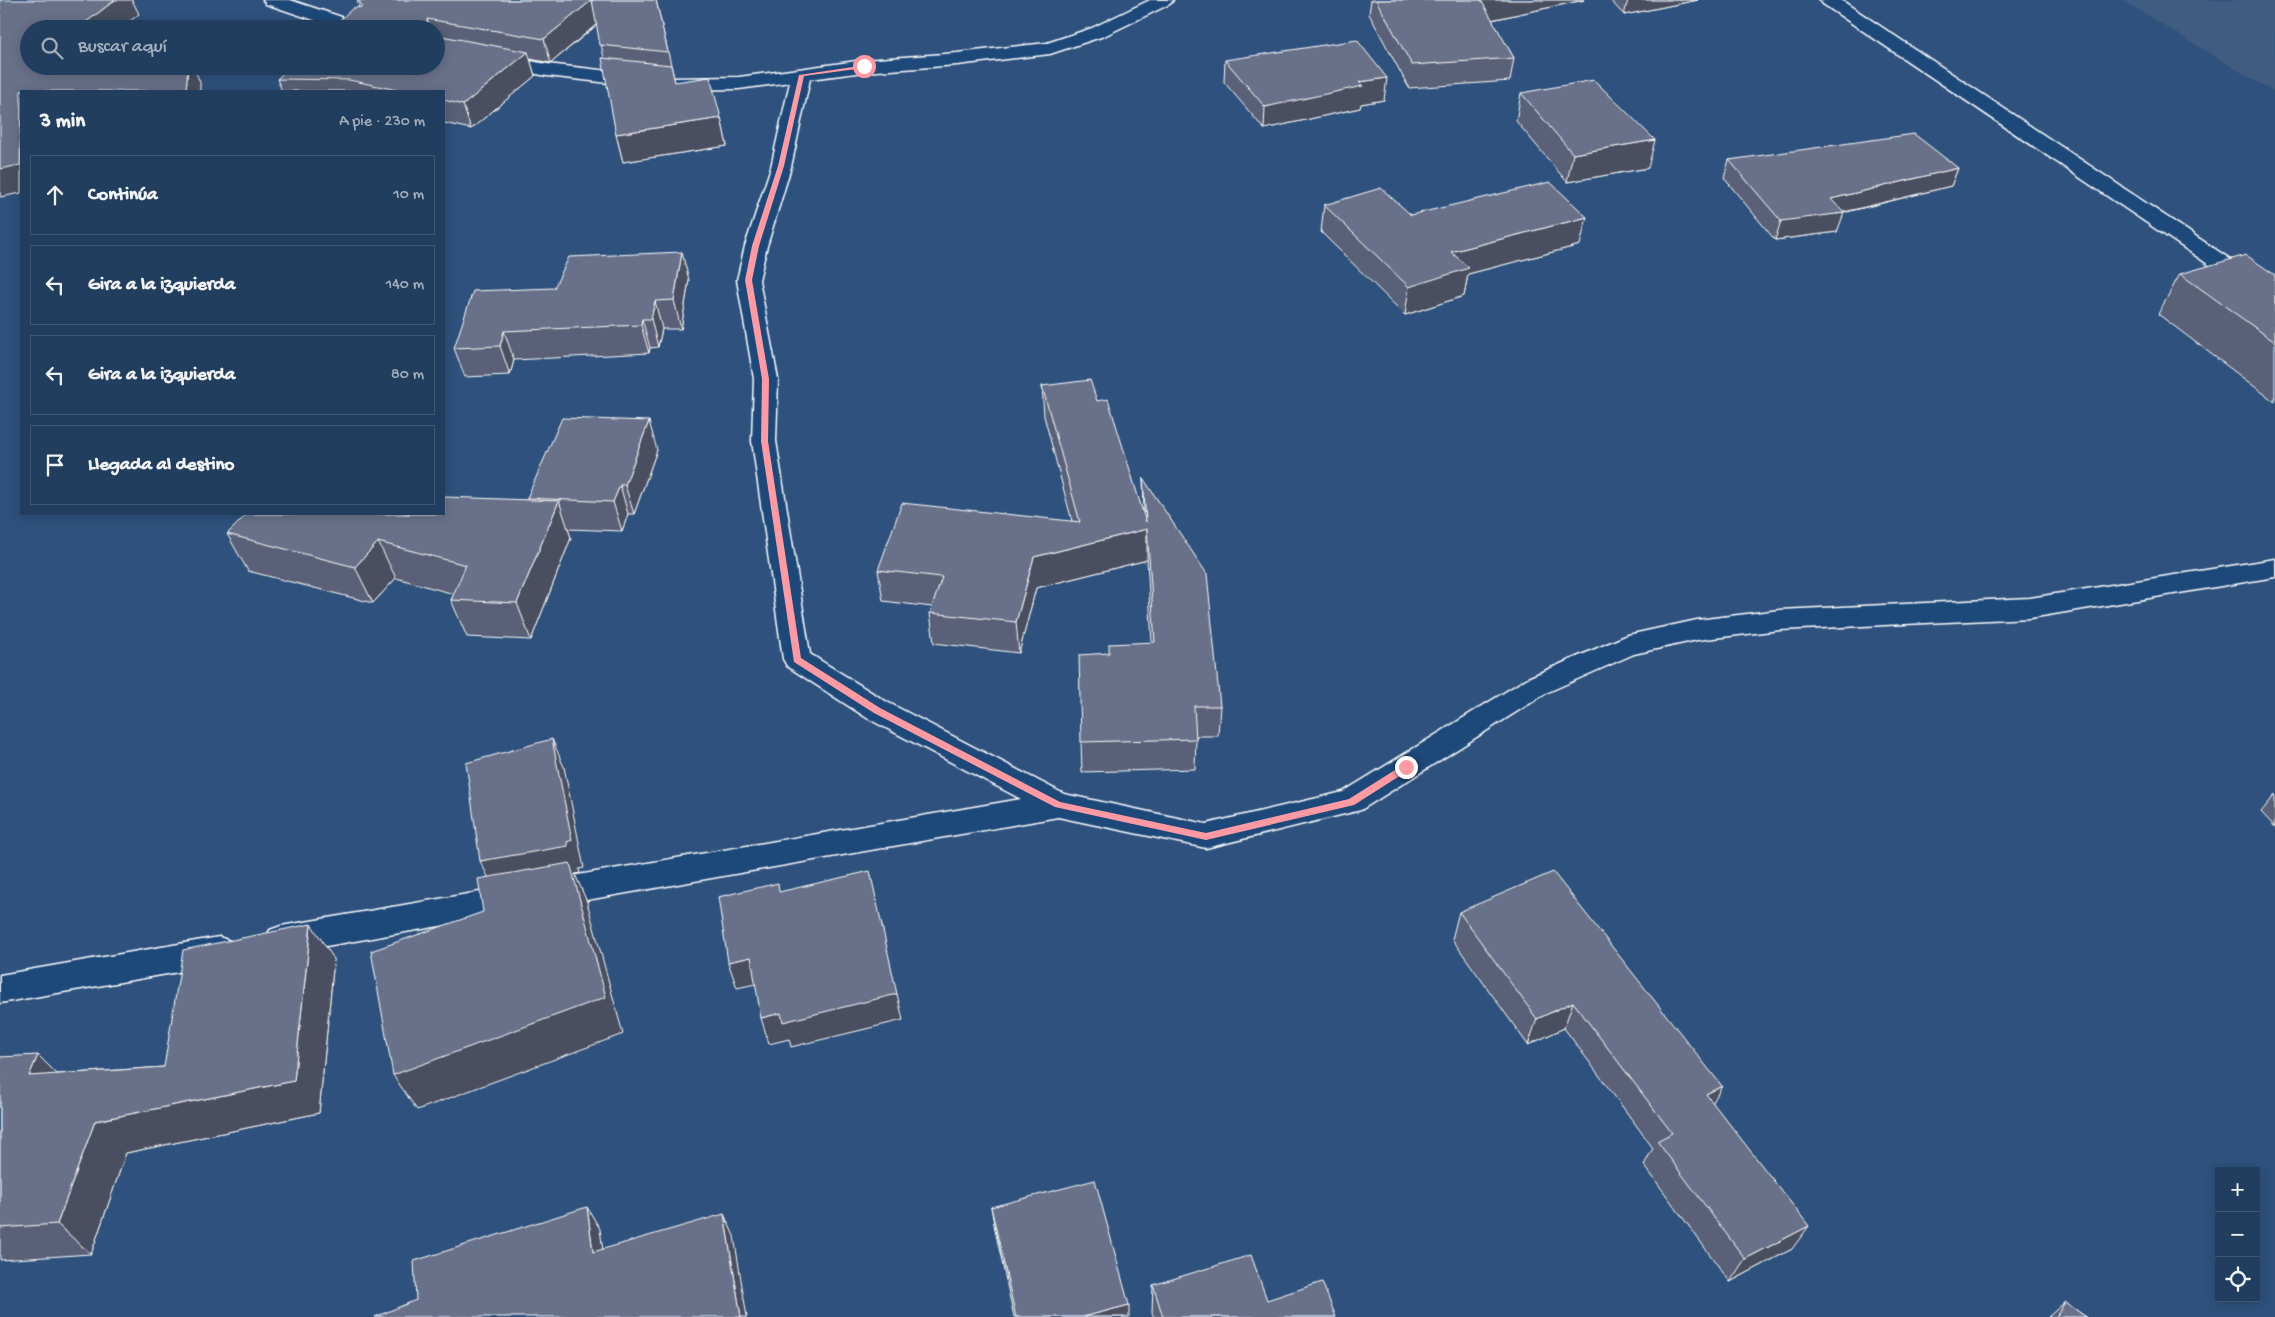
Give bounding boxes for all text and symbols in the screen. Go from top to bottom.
search box [20,20,445,75]
icon: search [38,34,66,62]
text: Buscar aquí [78,36,167,59]
route start [853,55,876,78]
text: 3 min [40,110,85,135]
text: A pie · 230 m [339,113,425,132]
icon: ahead [41,181,69,209]
text: Continúa [88,184,158,207]
text: 10 m [393,186,424,205]
icon: left [41,271,69,299]
text: Gira a la izquierda [88,274,235,297]
text: 140 m [386,276,424,295]
icon: left [41,361,69,389]
text: Gira a la izquierda [88,364,235,387]
text: 80 m [391,366,424,385]
icon: arrive [41,451,69,479]
text: Llegada al destino [88,454,234,477]
route end [1395,756,1418,779]
map controls [2215,1167,2260,1302]
button: + [2215,1167,2260,1212]
button: − [2215,1212,2260,1257]
button: locate [2215,1257,2260,1302]

